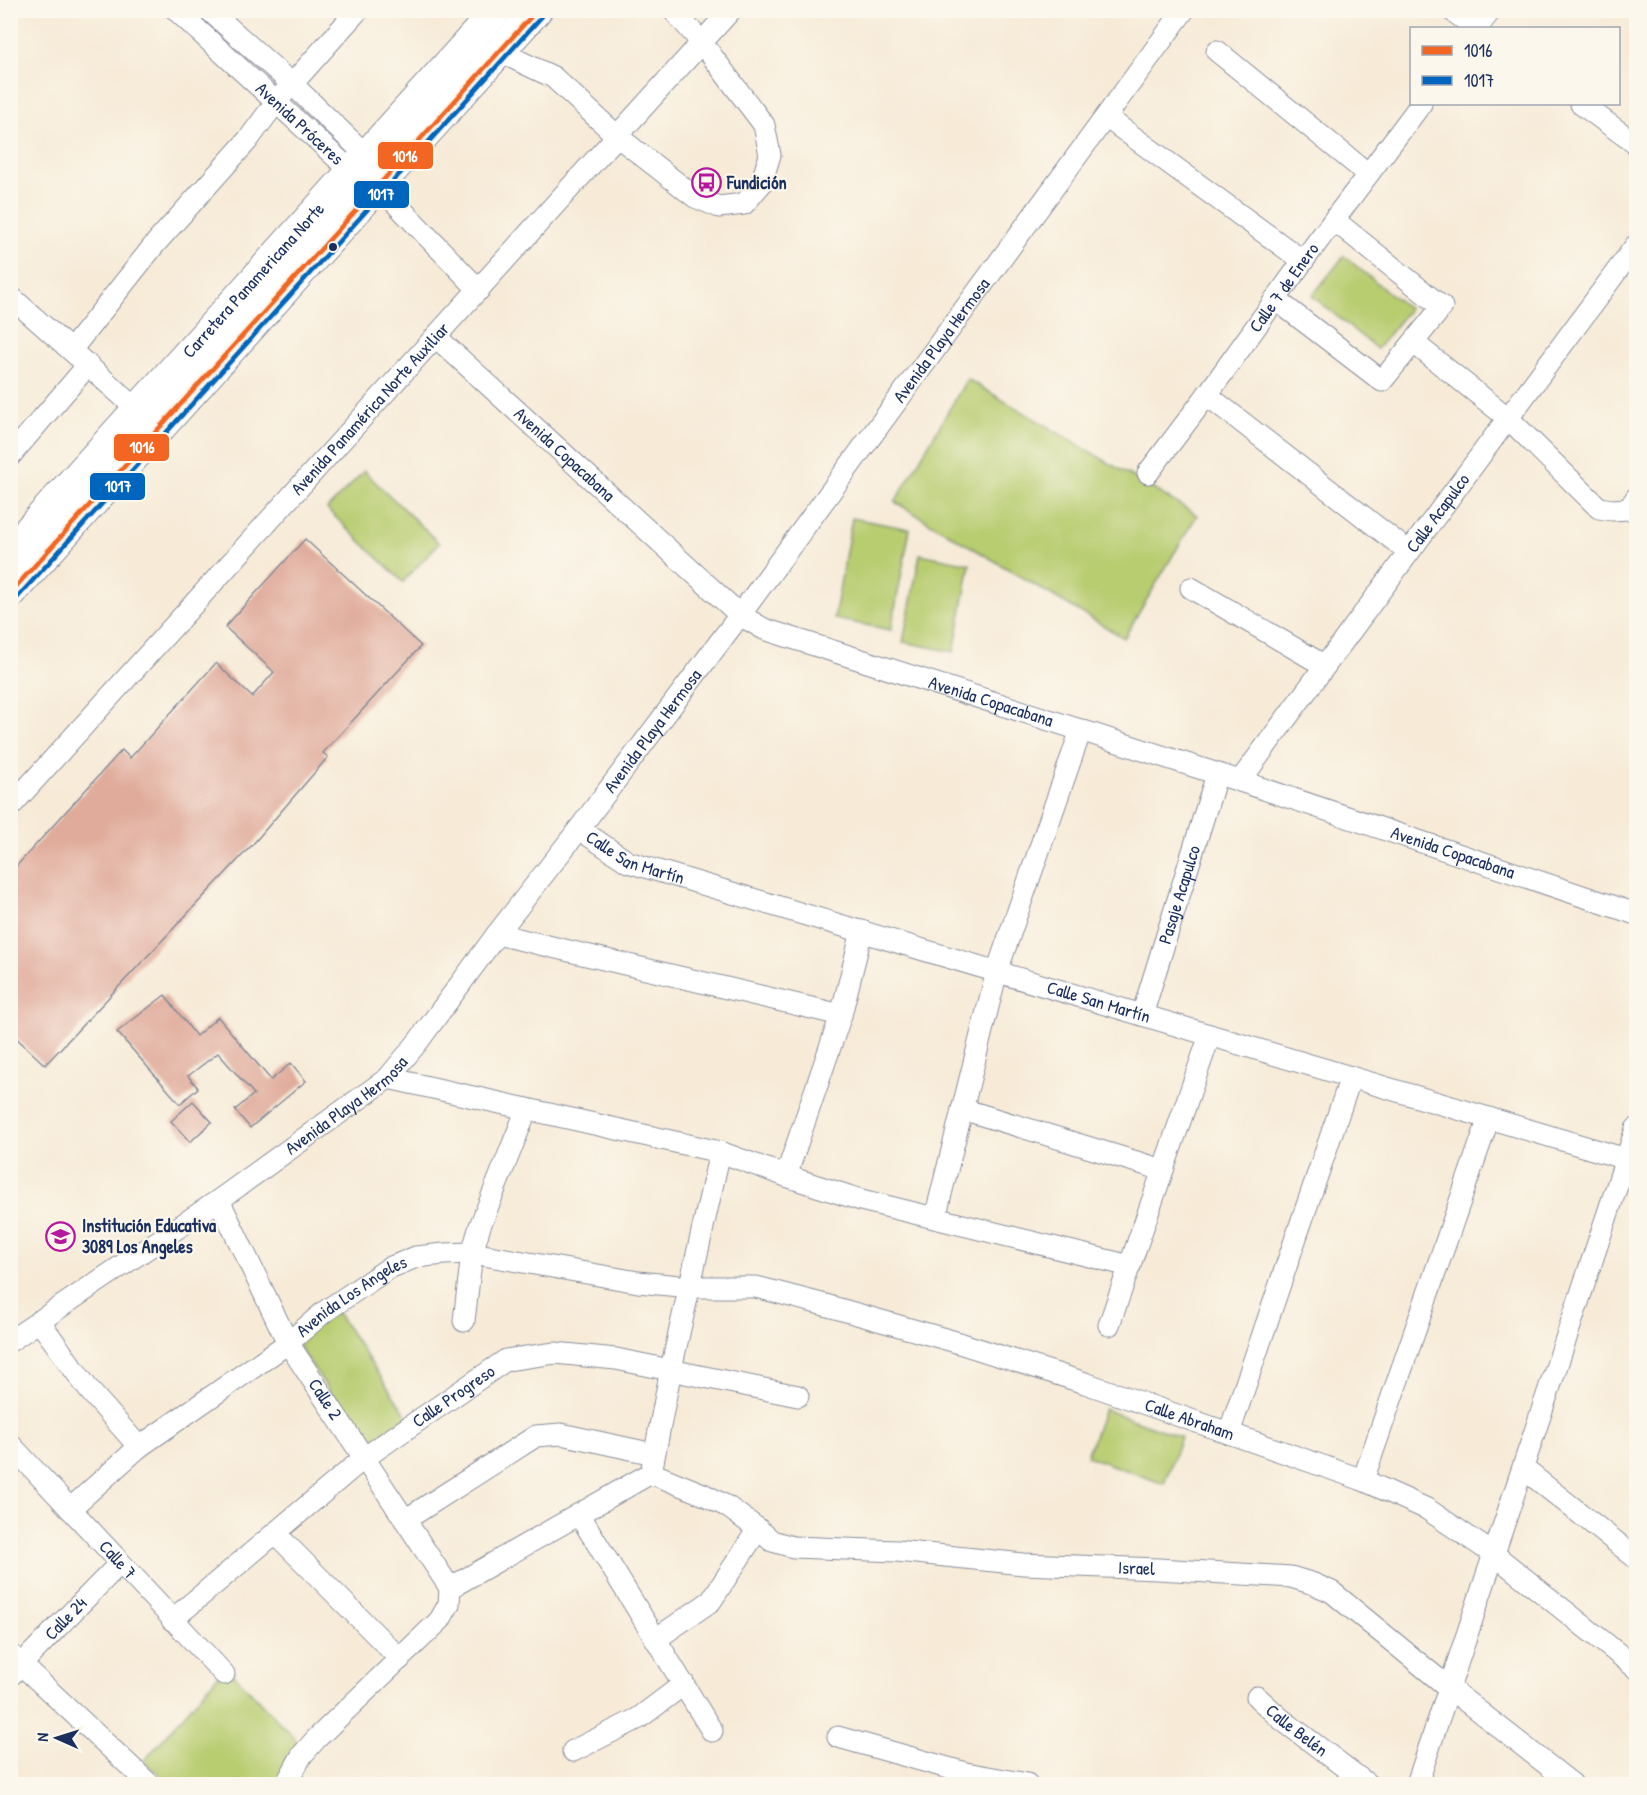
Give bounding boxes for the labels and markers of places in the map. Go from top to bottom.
bus stop icon: Fundición [690,167,722,199]
place label: Fundición [726,170,787,195]
unlabelled marker [327,241,339,253]
place label: Institución Educativa 3089 Los Angeles [82,1213,217,1260]
school or university icon: Institución Educativa 3089 Los Angeles [45,1220,77,1252]

